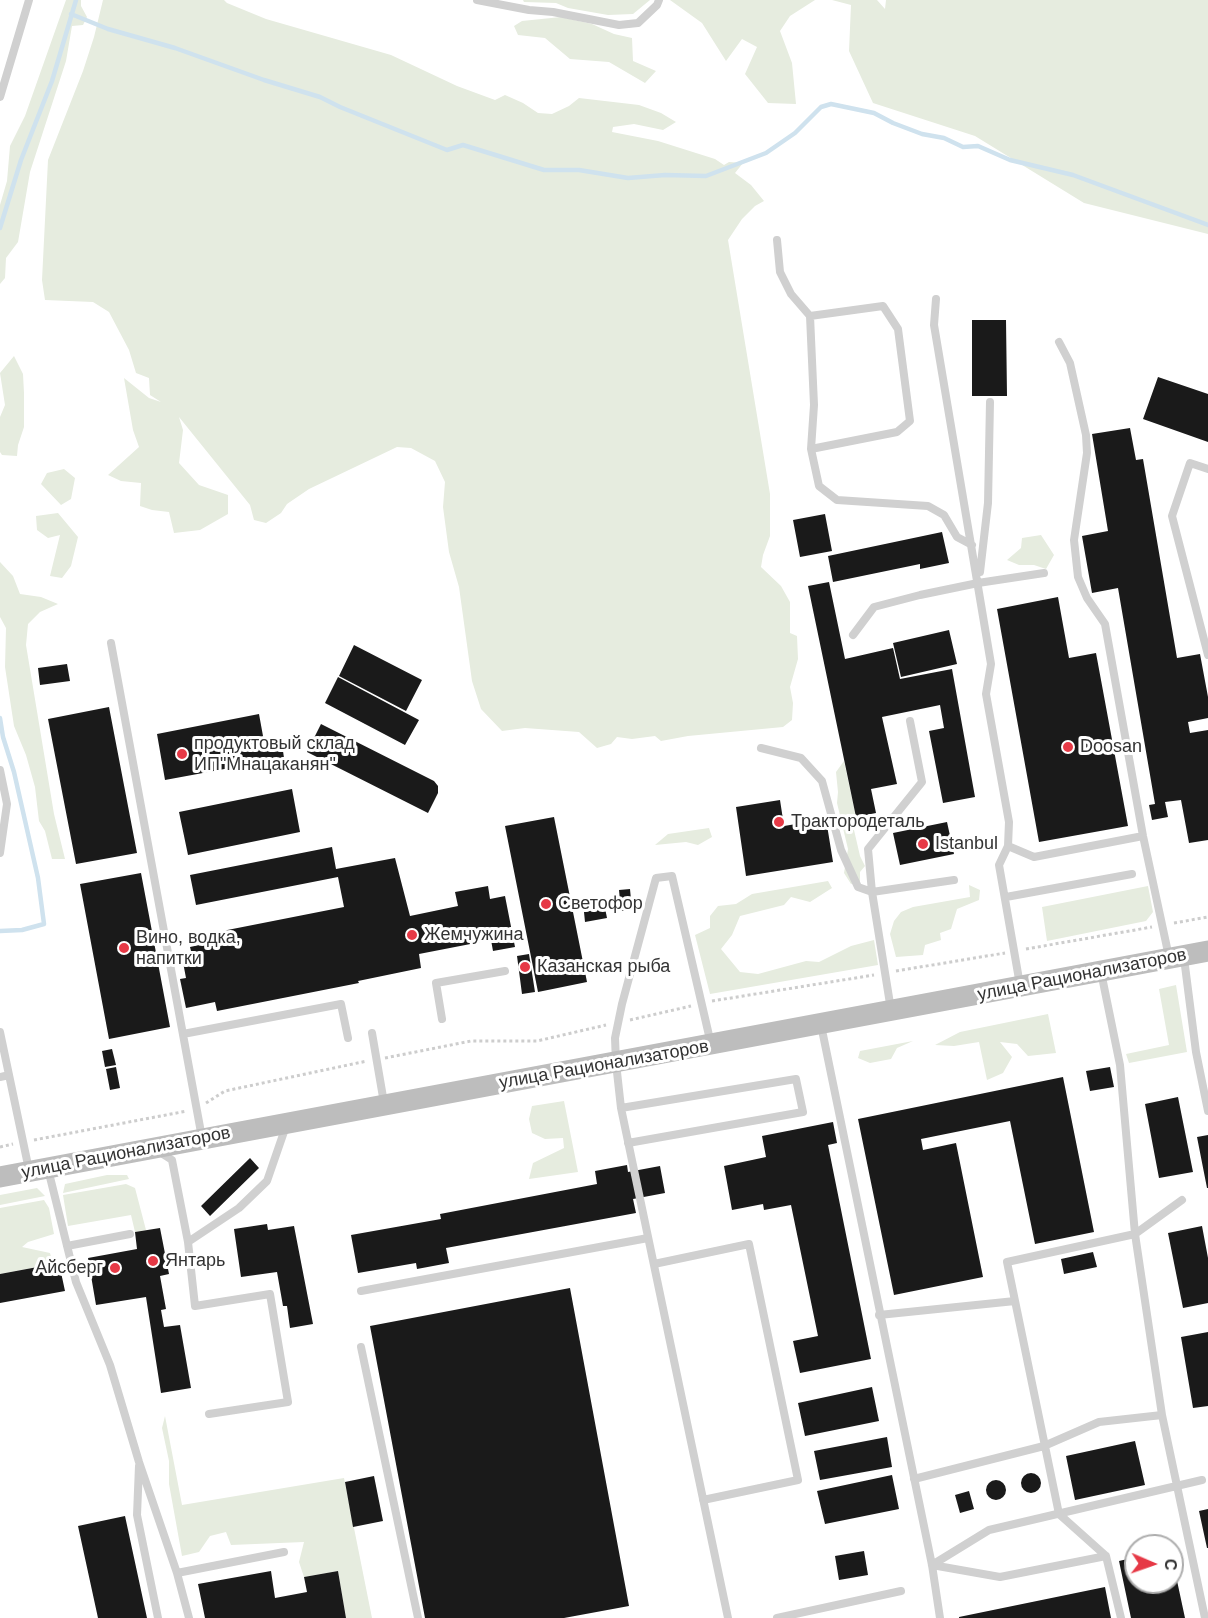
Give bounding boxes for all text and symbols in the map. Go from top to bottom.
place label: продуктовый склад ИП"Мнацаканян" [194,733,355,776]
place label: Doosan [1080,736,1142,758]
marker: Doosan [1061,740,1075,754]
marker: продуктовый склад ИП"Мнацаканян" [175,747,189,761]
place label: Трактородеталь [791,811,925,833]
marker: Трактородеталь [772,815,786,829]
place label: Istanbul [935,833,998,855]
marker: Istanbul [916,837,930,851]
place label: Светофор [558,893,643,915]
marker: Светофор [539,897,553,911]
place label: Жемчужина [424,924,523,946]
place label: Вино, водка, напитки [136,927,241,970]
marker: Жемчужина [405,928,419,942]
marker: Вино, водка, напитки [117,941,131,955]
street label: улица Рационализаторов [976,944,1188,1006]
place label: Казанская рыба [537,956,670,978]
marker: Казанская рыба [518,960,532,974]
street label: улица Рационализаторов [498,1036,710,1094]
street label: улица Рационализаторов [20,1122,232,1184]
place label: Янтарь [165,1250,225,1272]
marker: Янтарь [146,1254,160,1268]
place label: Айсберг [35,1257,103,1279]
marker: Айсберг [108,1261,122,1275]
north arrow [1124,1534,1184,1594]
text: С [1162,1559,1179,1571]

